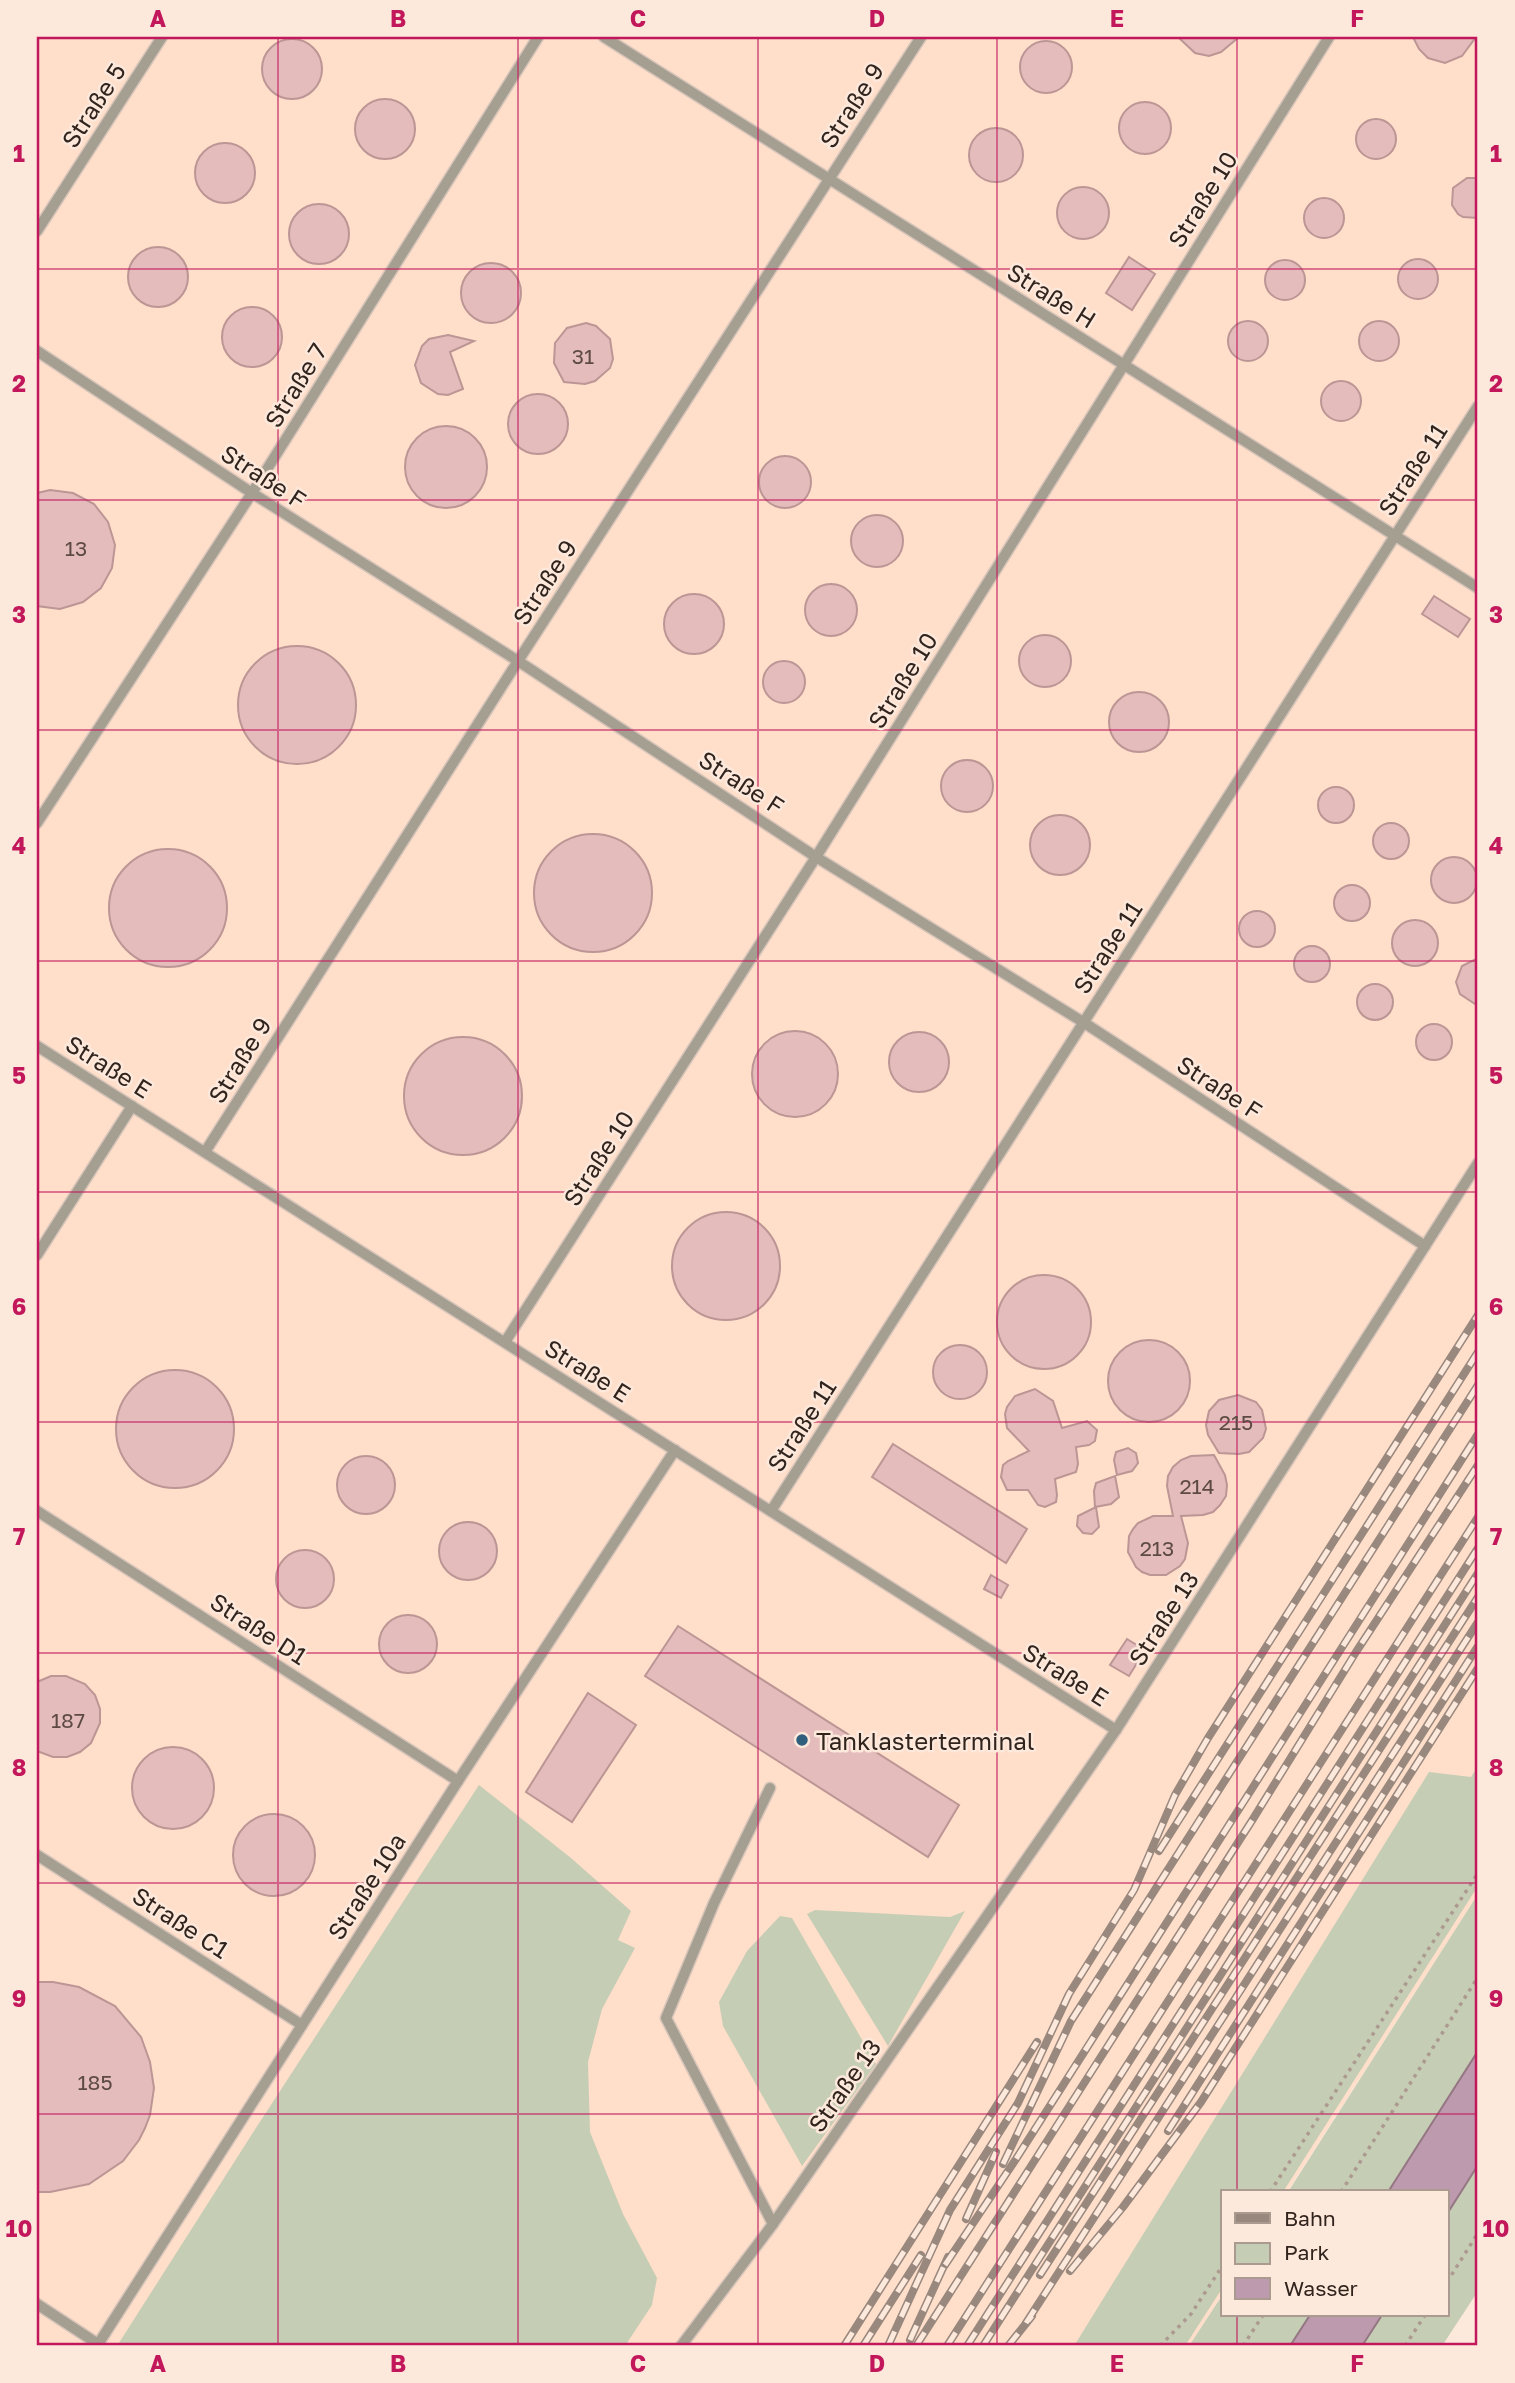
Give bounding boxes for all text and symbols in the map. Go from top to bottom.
text: A [150,4,167,32]
text: B [390,4,406,32]
text: C [630,4,646,32]
text: D [869,4,885,32]
text: E [1110,4,1124,32]
text: F [1350,4,1364,32]
street label: Straße 5 [55,57,131,153]
street label: Straße 9 [813,57,889,153]
text: 1 [13,139,25,167]
text: 1 [1490,139,1502,167]
street label: Straße 10 [1161,146,1243,252]
street label: Straße H [1002,256,1102,334]
street label: Straße 7 [258,338,332,432]
house number: 31 [572,343,594,369]
text: 2 [12,369,26,397]
text: 2 [1489,369,1503,397]
street label: Straße 11 [1371,417,1453,521]
street label: Straße F [216,438,312,514]
street label: Straße 9 [506,534,582,630]
house number: 13 [65,535,87,561]
text: 3 [12,600,26,628]
text: 3 [1489,600,1503,628]
street label: Straße 10 [861,627,943,733]
street label: Straße F [694,744,790,820]
text: 4 [12,831,26,859]
text: 4 [1489,831,1503,859]
street label: Straße 11 [1066,895,1148,999]
street label: Straße 9 [201,1012,277,1108]
street label: Straße E [61,1028,157,1104]
street label: Straße F [1172,1049,1268,1125]
text: 5 [12,1061,26,1089]
text: 5 [1489,1061,1503,1089]
street label: Straße 10 [557,1105,639,1211]
text: 6 [12,1292,26,1320]
text: 6 [1489,1292,1503,1320]
street label: Straße E [540,1332,636,1408]
street label: Straße 11 [760,1373,842,1477]
house number: 215 [1219,1409,1253,1435]
house number: 214 [1179,1473,1215,1499]
text: 7 [13,1522,25,1550]
text: 7 [1490,1522,1502,1550]
house number: 213 [1140,1535,1174,1561]
street label: Straße 13 [1122,1565,1204,1671]
street label: Straße D1 [205,1586,313,1670]
street label: Straße E [1018,1636,1114,1712]
house number: 187 [51,1707,85,1733]
place label: Tanklasterterminal [816,1726,1034,1755]
marker: Tanklasterterminal [794,1732,810,1748]
text: 8 [12,1753,26,1781]
text: 8 [1489,1753,1503,1781]
street label: Straße 10a [321,1827,411,1945]
street label: Straße C1 [127,1880,235,1964]
text: 9 [12,1984,26,2012]
text: 9 [1489,1984,1503,2012]
street label: Straße 13 [802,2033,886,2137]
house number: 185 [77,2069,113,2095]
legend [1221,2190,1448,2316]
text: Bahn [1284,2205,1336,2231]
text: 10 [6,2214,32,2242]
text: 10 [1483,2214,1509,2242]
text: Park [1284,2239,1330,2265]
text: Wasser [1284,2275,1358,2301]
text: A [150,2349,167,2377]
text: B [390,2349,406,2377]
text: C [630,2349,646,2377]
text: D [869,2349,885,2377]
text: E [1110,2349,1124,2377]
text: F [1350,2349,1364,2377]

